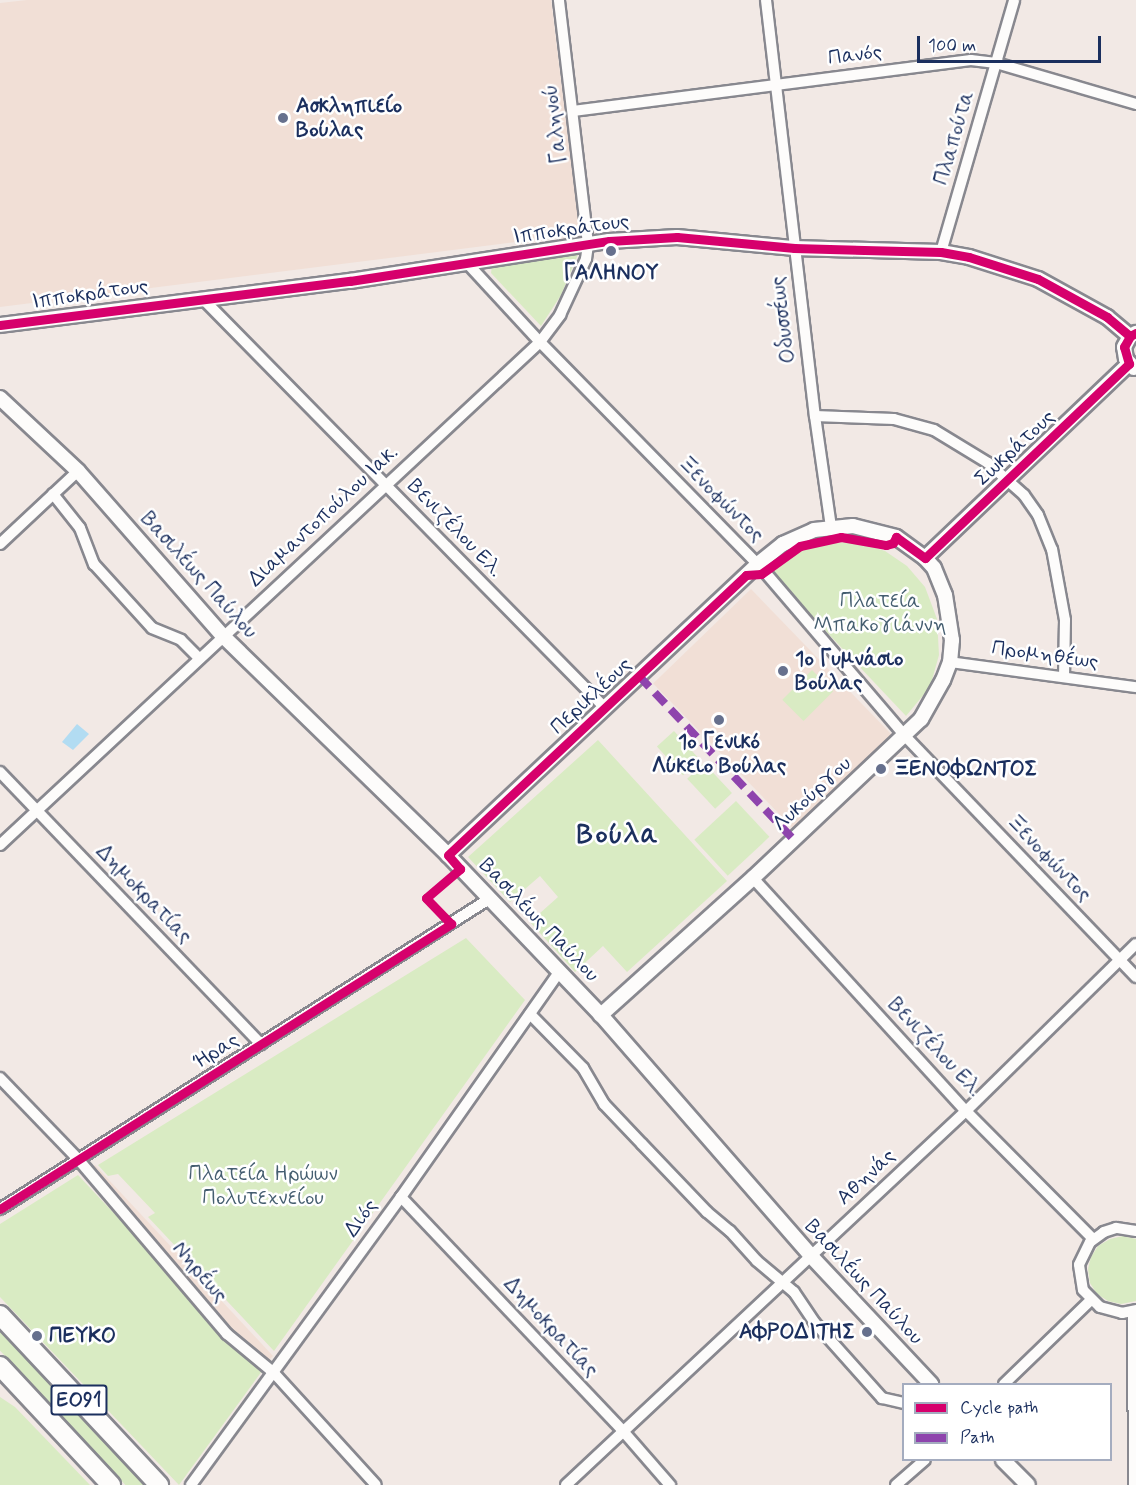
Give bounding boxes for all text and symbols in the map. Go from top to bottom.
scale bar [920,24,1104,62]
text: 100 m [928,34,976,58]
street label: Πανός [827,39,883,71]
street label: Γαληνού [538,83,572,165]
street label: Πλαπούτα [929,88,979,188]
place label: Ασκληπιείο Βούλας [296,93,402,143]
marker: Ασκληπιείο Βούλας [274,109,292,127]
street label: Ιπποκράτους [511,208,631,250]
marker: ΓΑΛΗΝΟΥ [604,244,618,258]
place label: ΓΑΛΗΝΟΥ [563,260,659,286]
street label: Ιπποκράτους [30,273,150,315]
street label: Οδυσσέως [765,275,801,365]
street label: Σωκράτους [970,405,1060,491]
street label: Διαμαντοπούλου Ιακ. [243,440,403,592]
street label: Ξενοφώντος [673,451,769,547]
street label: Βενιζέλου Ελ. [402,474,508,582]
street label: Βασιλέως Παύλου [135,506,263,644]
park label: Πλατεία Μπακογιάννη [813,588,947,638]
street label: Προμηθέως [990,635,1100,675]
place label: 1ο Γυμνάσιο Βούλας [795,646,903,696]
street label: Περικλέους [545,652,637,740]
marker: 1ο Γυμνάσιο Βούλας [776,664,790,678]
marker: 1ο Γενικό Λύκειο Βούλας [712,713,726,727]
place label: 1ο Γενικό Λύκειο Βούλας [652,729,786,779]
street label: Λυκούργου [767,751,857,837]
place label: ΞΕΝΟΦΩΝΤΟΣ [893,756,1037,782]
marker: ΞΕΝΟΦΩΝΤΟΣ [874,762,888,776]
street label: Ξενοφώντος [1001,809,1097,907]
district label: Βούλα [577,820,659,852]
street label: Δημοκρατίας [91,839,197,949]
street label: Βασιλέως Παύλου [474,853,604,987]
street label: Βενιζέλου Ελ. [883,992,987,1102]
street label: Ήρας [188,1027,244,1075]
street label: Αθηνάς [831,1144,901,1210]
park label: Πλατεία Ηρώων Πολυτεχνείου [188,1161,338,1211]
street label: Διός [339,1194,383,1242]
street label: Βασιλέως Παύλου [799,1214,929,1350]
street label: Νηρέως [167,1236,233,1308]
street label: Δημοκρατίας [498,1272,604,1382]
place label: ΑΦΡΟΔΙΤΗΣ [739,1319,855,1345]
place label: ΠΕΥΚΟ [49,1323,116,1349]
marker: ΑΦΡΟΔΙΤΗΣ [860,1325,874,1339]
marker: ΠΕΥΚΟ [30,1329,44,1343]
road number: ΕΟ91 [49,1383,109,1417]
legend [902,1383,1112,1461]
text: Cycle path [960,1396,1038,1420]
text: Path [960,1426,995,1450]

